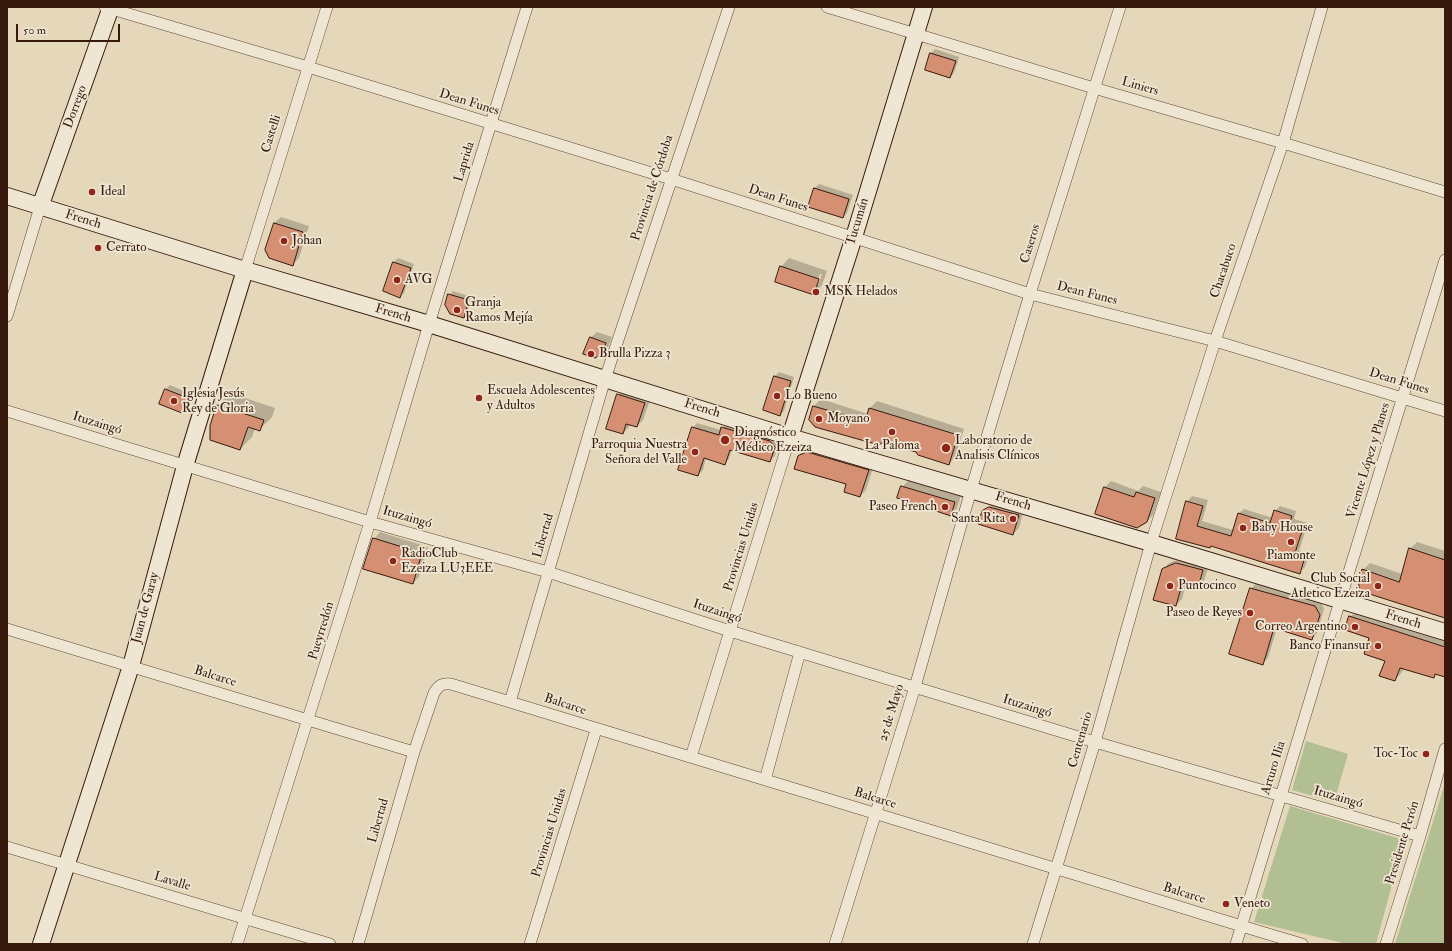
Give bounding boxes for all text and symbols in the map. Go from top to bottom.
scale bar [18,16,122,42]
text: 50 m [23,23,46,38]
street label: Liniers [1120,74,1160,100]
street label: Dorrego [61,83,91,131]
street label: Dean Funes [437,86,501,120]
street label: Castelli [259,113,285,155]
street label: Provincia de Córdoba [629,133,677,243]
street label: Laprida [452,140,478,184]
street label: Dean Funes [746,182,810,216]
place label: Ideal [100,184,126,200]
marker: Ideal [87,187,97,197]
street label: Tucumán [843,196,873,248]
street label: French [63,207,103,233]
street label: Caseros [1018,222,1044,266]
place label: Johan [292,233,322,249]
marker: Johan [279,236,289,246]
place label: Cerrato [106,240,146,256]
street label: Chacabuco [1207,242,1241,300]
marker: Cerrato [93,243,103,253]
place label: AVG [405,272,432,288]
marker: AVG [392,275,402,285]
street label: Dean Funes [1055,279,1119,309]
place label: MSK Helados [824,284,897,300]
marker: MSK Helados [811,287,821,297]
place label: Granja Ramos Mejía [465,295,533,326]
street label: French [373,301,413,327]
marker: Granja Ramos Mejía [452,305,462,315]
place label: Brulla Pizza 3 [599,346,670,362]
marker: Brulla Pizza 3 [586,349,596,359]
street label: Dean Funes [1367,365,1431,399]
place label: Escuela Adolescentes y Adultos [487,383,595,414]
place label: Iglesia Jesús Rey de Gloria [182,386,254,417]
place label: Lo Bueno [785,388,837,404]
marker: Lo Bueno [772,391,782,401]
marker: Escuela Adolescentes y Adultos [474,393,484,403]
marker: Iglesia Jesús Rey de Gloria [169,396,179,406]
street label: French [682,396,722,422]
street label: Vicente López y Planes [1344,401,1394,521]
street label: Ituzaingó [71,409,123,439]
place label: Moyano [827,411,869,427]
marker: Moyano [814,414,824,424]
place label: Diagnóstico Médico Ezeiza [734,425,812,456]
marker: La Paloma [887,427,897,437]
place label: Laboratorio de Analisis Clínicos [955,433,1040,464]
marker: Diagnóstico Médico Ezeiza [719,434,731,446]
place label: Parroquia Nuestra Señora del Valle [591,437,687,468]
place label: La Paloma [864,438,920,454]
marker: Laboratorio de Analisis Clínicos [940,442,952,454]
marker: Parroquia Nuestra Señora del Valle [690,447,700,457]
street label: French [993,489,1033,515]
place label: Paseo French [869,499,937,515]
street label: Provincias Unidas [721,501,763,593]
marker: Paseo French [940,502,950,512]
street label: Ituzaingó [381,504,433,532]
place label: Santa Rita [951,511,1005,527]
street label: Libertad [530,512,558,560]
marker: Santa Rita [1008,514,1018,524]
place label: Baby House [1251,520,1313,536]
marker: Baby House [1238,523,1248,533]
marker: Piamonte [1286,537,1296,547]
place label: RadioClub Ezeiza LU3EEE [401,546,493,577]
place label: Piamonte [1267,548,1315,564]
marker: RadioClub Ezeiza LU3EEE [388,556,398,566]
street label: Juan de Garay [129,571,163,645]
place label: Club Social Atletico Ezeiza [1291,571,1370,602]
place label: Puntocinco [1178,578,1236,594]
marker: Puntocinco [1165,581,1175,591]
marker: Club Social Atletico Ezeiza [1373,581,1383,591]
street label: Ituzaingó [691,597,743,627]
street label: Pueyrredón [306,600,338,662]
place label: Paseo de Reyes [1166,605,1242,621]
street label: French [1383,607,1423,633]
marker: Paseo de Reyes [1245,608,1255,618]
place label: Correo Argentino [1255,619,1347,635]
marker: Correo Argentino [1350,622,1360,632]
place label: Banco Finansur [1289,638,1370,654]
marker: Banco Finansur [1373,641,1383,651]
street label: Balcarce [192,663,238,691]
street label: 25 de Mayo [876,682,908,744]
street label: Balcarce [542,691,588,719]
street label: Ituzaingó [1001,692,1053,722]
street label: Centenario [1066,710,1096,770]
street label: Arturo Ilia [1258,739,1290,797]
place label: Toc-Toc [1374,746,1418,762]
marker: Toc-Toc [1421,749,1431,759]
street label: Ituzaingó [1312,784,1364,812]
street label: Balcarce [852,785,898,813]
street label: Provincias Unidas [529,787,571,879]
street label: Libertad [365,797,393,845]
street label: Presidente Perón [1383,799,1423,887]
street label: Lavalle [152,869,192,895]
street label: Balcarce [1161,880,1207,908]
place label: Veneto [1234,896,1270,912]
marker: Veneto [1221,899,1231,909]

